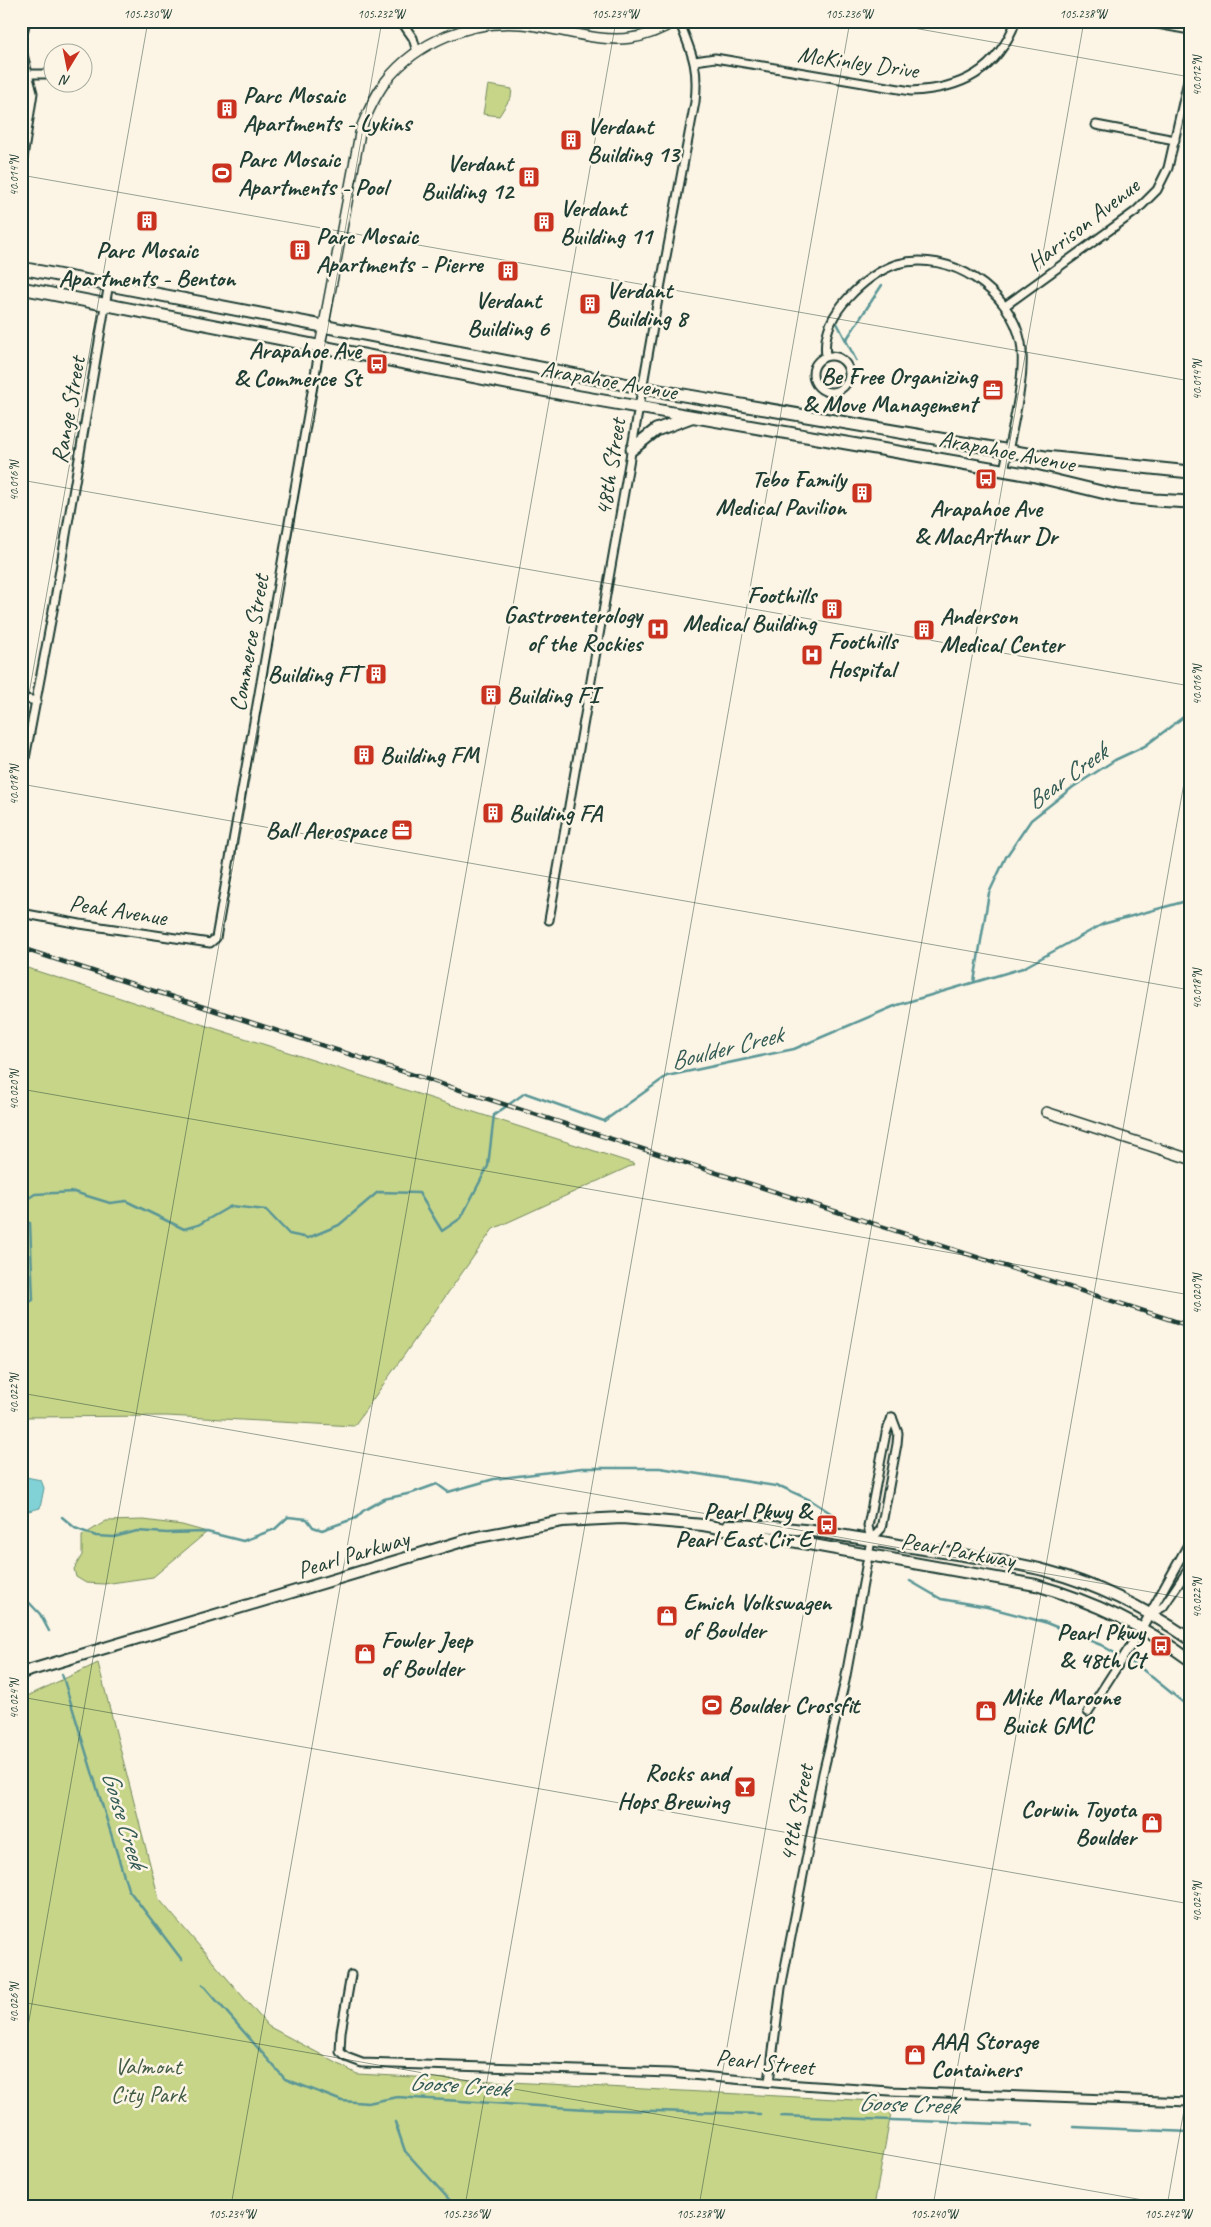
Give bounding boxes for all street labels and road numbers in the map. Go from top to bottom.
street label: McKinley Drive [796,39,922,86]
street label: Harrison Avenue [1021,169,1147,277]
street label: Range Street [44,352,92,466]
street label: Arapahoe Avenue [539,353,682,407]
street label: 48th Street [588,414,633,518]
street label: Arapahoe Avenue [937,423,1080,479]
street label: Commerce Street [222,570,276,714]
street label: Peak Avenue [67,888,171,933]
street label: Pearl Parkway [294,1522,414,1585]
street label: Pearl Parkway [899,1525,1019,1575]
street label: 49th Street [772,1760,820,1864]
street label: Pearl Street [715,2042,818,2082]

